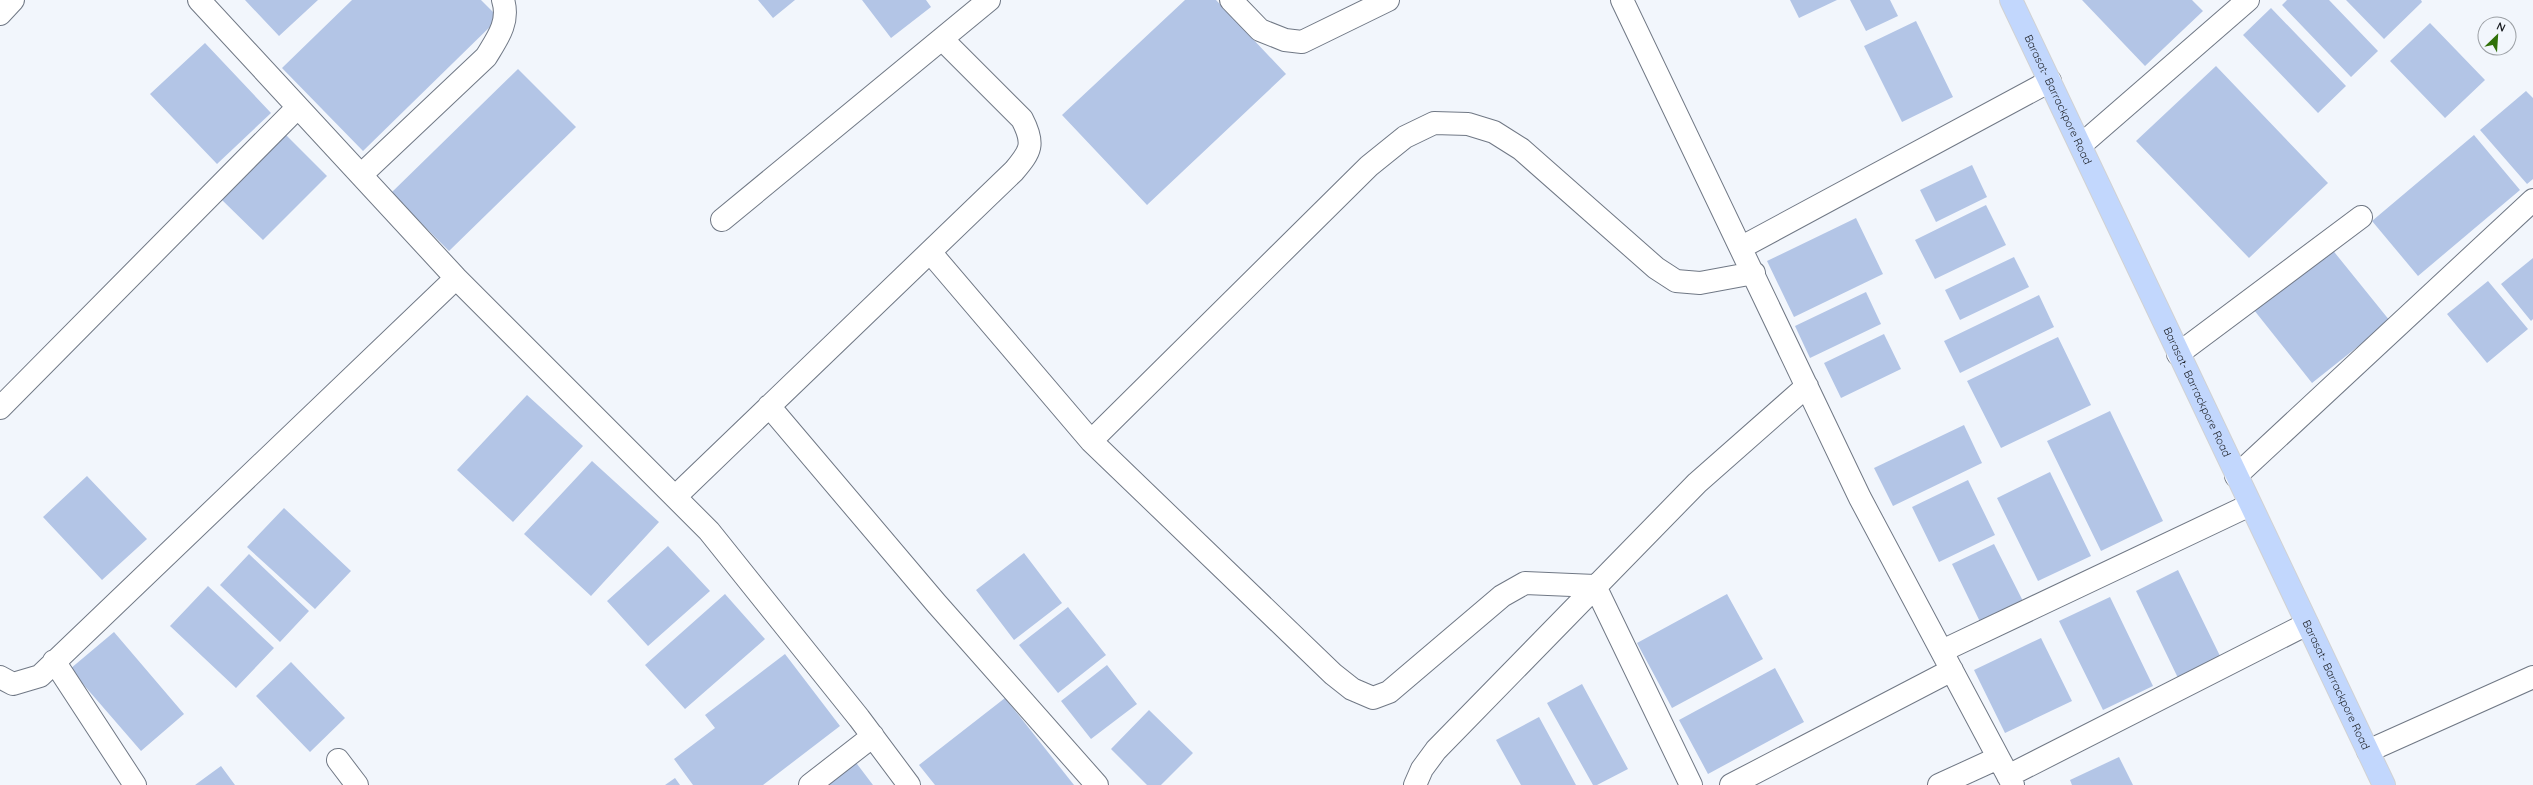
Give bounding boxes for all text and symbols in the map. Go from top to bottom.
north arrow [2477,16,2517,56]
text: N [2495,19,2508,35]
street label: Barasat- Barrackpore Road [2021,32,2095,166]
street label: Barasat- Barrackpore Road [2160,325,2234,459]
street label: Barasat- Barrackpore Road [2300,618,2373,752]

